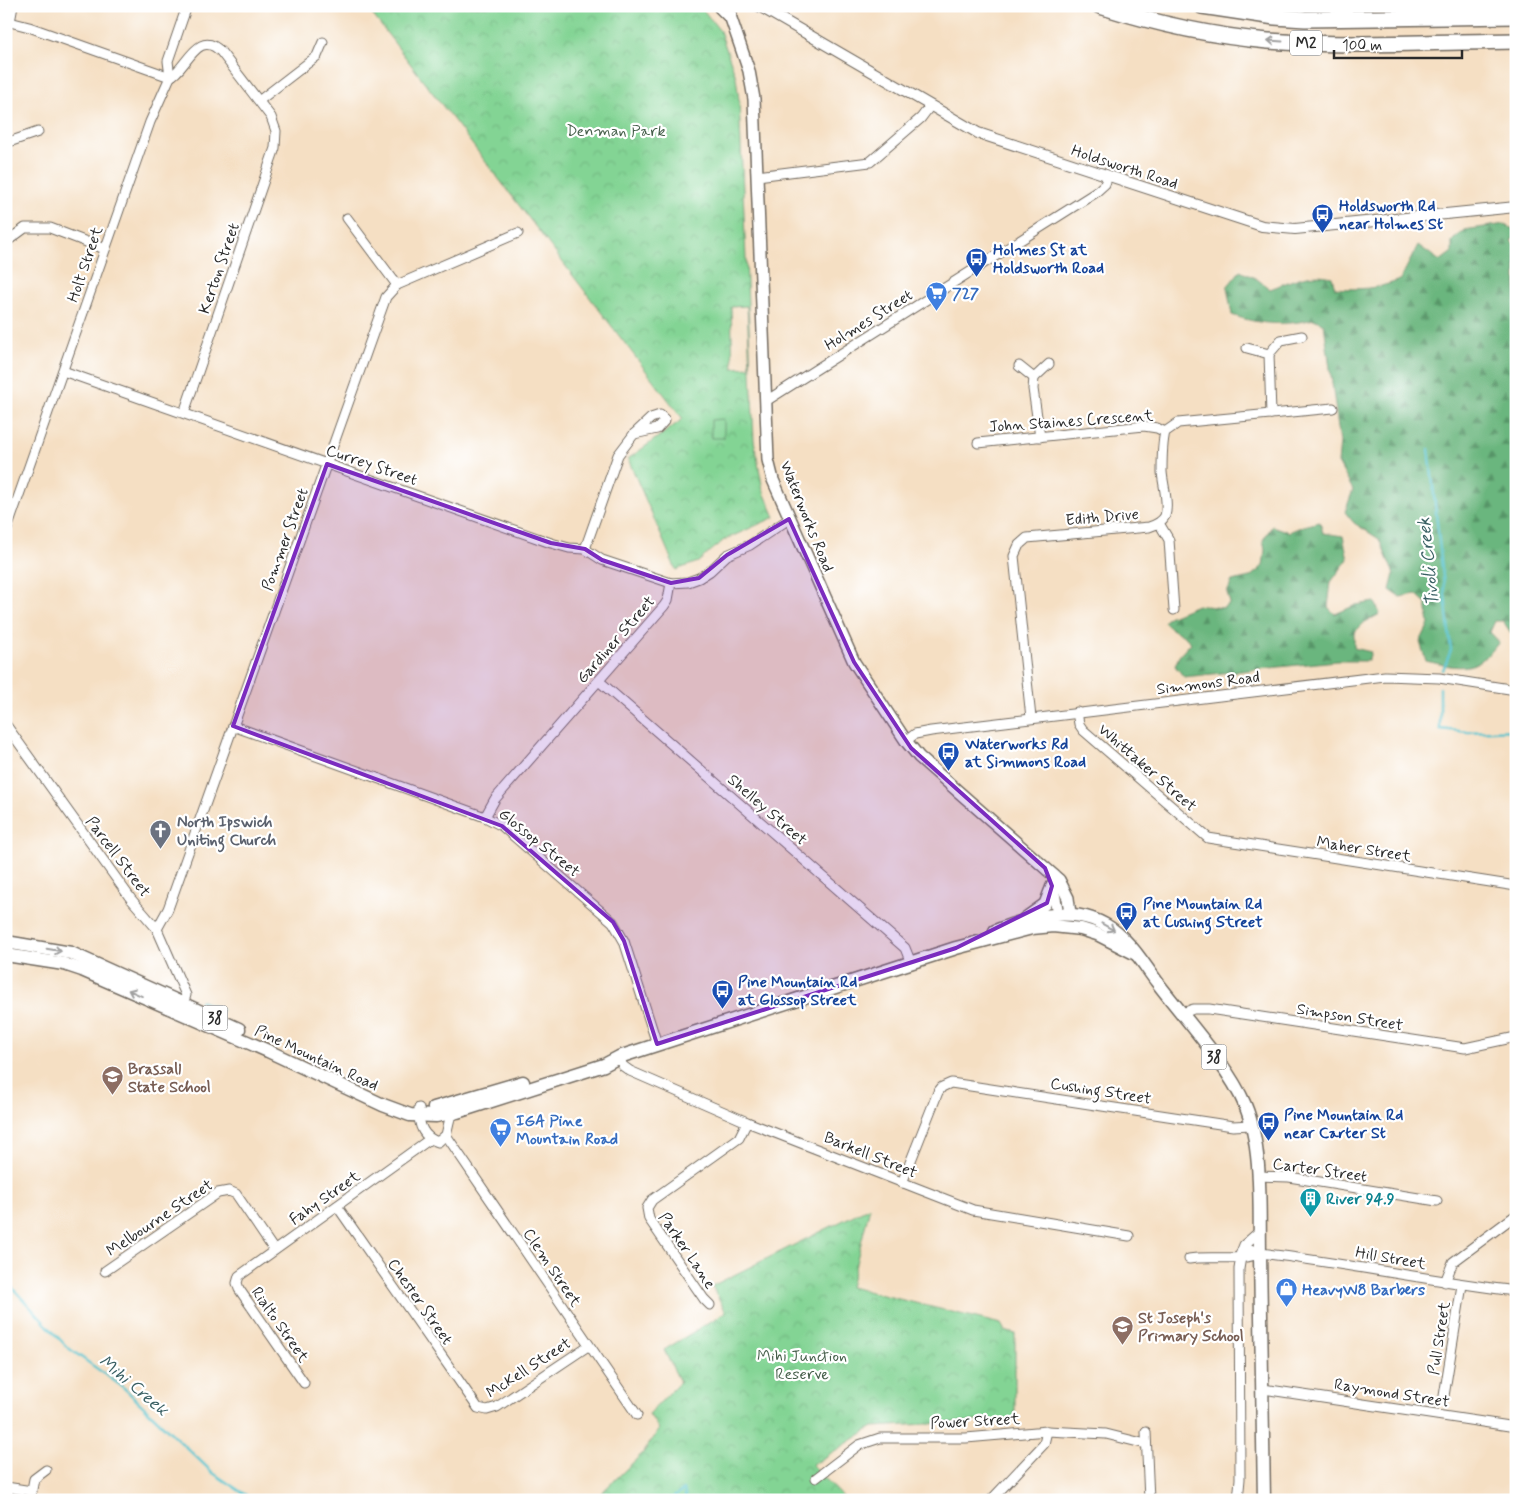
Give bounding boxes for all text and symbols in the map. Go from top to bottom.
scale bar [1334,28,1462,60]
road number: M2 [1290,30,1322,56]
one-way arrow [1267,36,1283,46]
text: 100 m [1342,36,1382,56]
park label: Denman Park [566,121,666,142]
street label: Holdsworth Road [1068,140,1181,195]
place label: Holdsworth Rd near Holmes St [1339,196,1443,235]
bus stop icon: Holdsworth Rd near Holmes St [1311,202,1335,233]
street label: Kerton Street [194,220,245,317]
street label: Holt Street [63,223,108,305]
place label: Holmes St at Holdsworth Road [993,240,1104,279]
bus stop icon: Holmes St at Holdsworth Road [965,246,989,277]
supermarket icon: 727 [924,281,948,312]
place label: 727 [952,284,979,305]
street label: Holmes Street [821,285,917,356]
street label: John Staines Crescent [988,405,1155,438]
street label: Currey Street [323,440,420,491]
street label: Waterworks Road [775,458,838,575]
street label: Pommer Street [257,485,314,594]
street label: Edith Drive [1065,504,1140,531]
water label: Tivoli Creek [1412,516,1446,607]
street label: Gardiner Street [572,591,660,688]
street label: Simmons Road [1155,667,1261,700]
street label: Whittaker Street [1093,719,1201,817]
place label: Waterworks Rd at Simmons Road [964,734,1086,773]
bus stop icon: Waterworks Rd at Simmons Road [937,740,961,771]
street label: Shelley Street [723,770,812,851]
street label: Glossop Street [494,804,585,883]
street label: Parcell Street [80,812,155,902]
place label: North Ipswich Uniting Church [177,812,277,853]
church icon: North Ipswich Uniting Church [149,818,173,849]
street label: Maher Street [1315,832,1413,867]
place label: Pine Mountain Rd at Cushing Street [1143,894,1263,935]
bus stop icon: Pine Mountain Rd at Cushing Street [1115,900,1139,931]
one-way arrow [1100,922,1115,932]
one-way arrow [46,945,62,955]
place label: Pine Mountain Rd at Glossop Street [738,972,857,1011]
bus stop icon: Pine Mountain Rd at Glossop Street [710,978,734,1009]
one-way arrow [128,988,143,998]
street label: Simpson Street [1295,999,1405,1036]
road number: 38 [202,1006,228,1030]
street label: Pine Mountain Road [251,1021,382,1096]
road number: 38 [1202,1044,1226,1070]
place label: Brassall State School [128,1059,211,1098]
school or university icon: Brassall State School [100,1065,124,1096]
street label: Cushing Street [1049,1073,1153,1111]
place label: Pine Mountain Rd near Carter St [1284,1105,1403,1144]
place label: IGA Pine Mountain Road [516,1111,618,1150]
bus stop icon: Pine Mountain Rd near Carter St [1256,1111,1280,1142]
supermarket icon: IGA Pine Mountain Road [488,1117,512,1148]
street label: Barkell Street [821,1127,921,1184]
street label: Carter Street [1271,1153,1368,1188]
street label: Fahy Street [285,1166,365,1230]
street label: Melbourne Street [102,1175,218,1262]
building icon: River 94.9 [1298,1186,1322,1217]
place label: River 94.9 [1326,1189,1395,1210]
street label: Parker Lane [653,1208,720,1293]
street label: Clem Street [518,1224,586,1312]
street label: Hill Street [1354,1242,1428,1275]
street label: Chester Street [382,1255,457,1349]
shop icon: HeavyW8 Barbers [1274,1277,1298,1308]
place label: HeavyW8 Barbers [1302,1280,1425,1301]
street label: Rialto Street [246,1283,314,1367]
street label: Pull Street [1423,1299,1456,1376]
place label: St Joseph's Primary School [1138,1308,1244,1347]
school or university icon: St Joseph's Primary School [1110,1314,1134,1345]
street label: McKell Street [482,1333,576,1404]
park label: Mihi Junction Reserve [757,1346,847,1385]
water label: Mihi Creek [94,1350,174,1422]
street label: Raymond Street [1333,1374,1451,1413]
street label: Power Street [930,1409,1021,1434]

